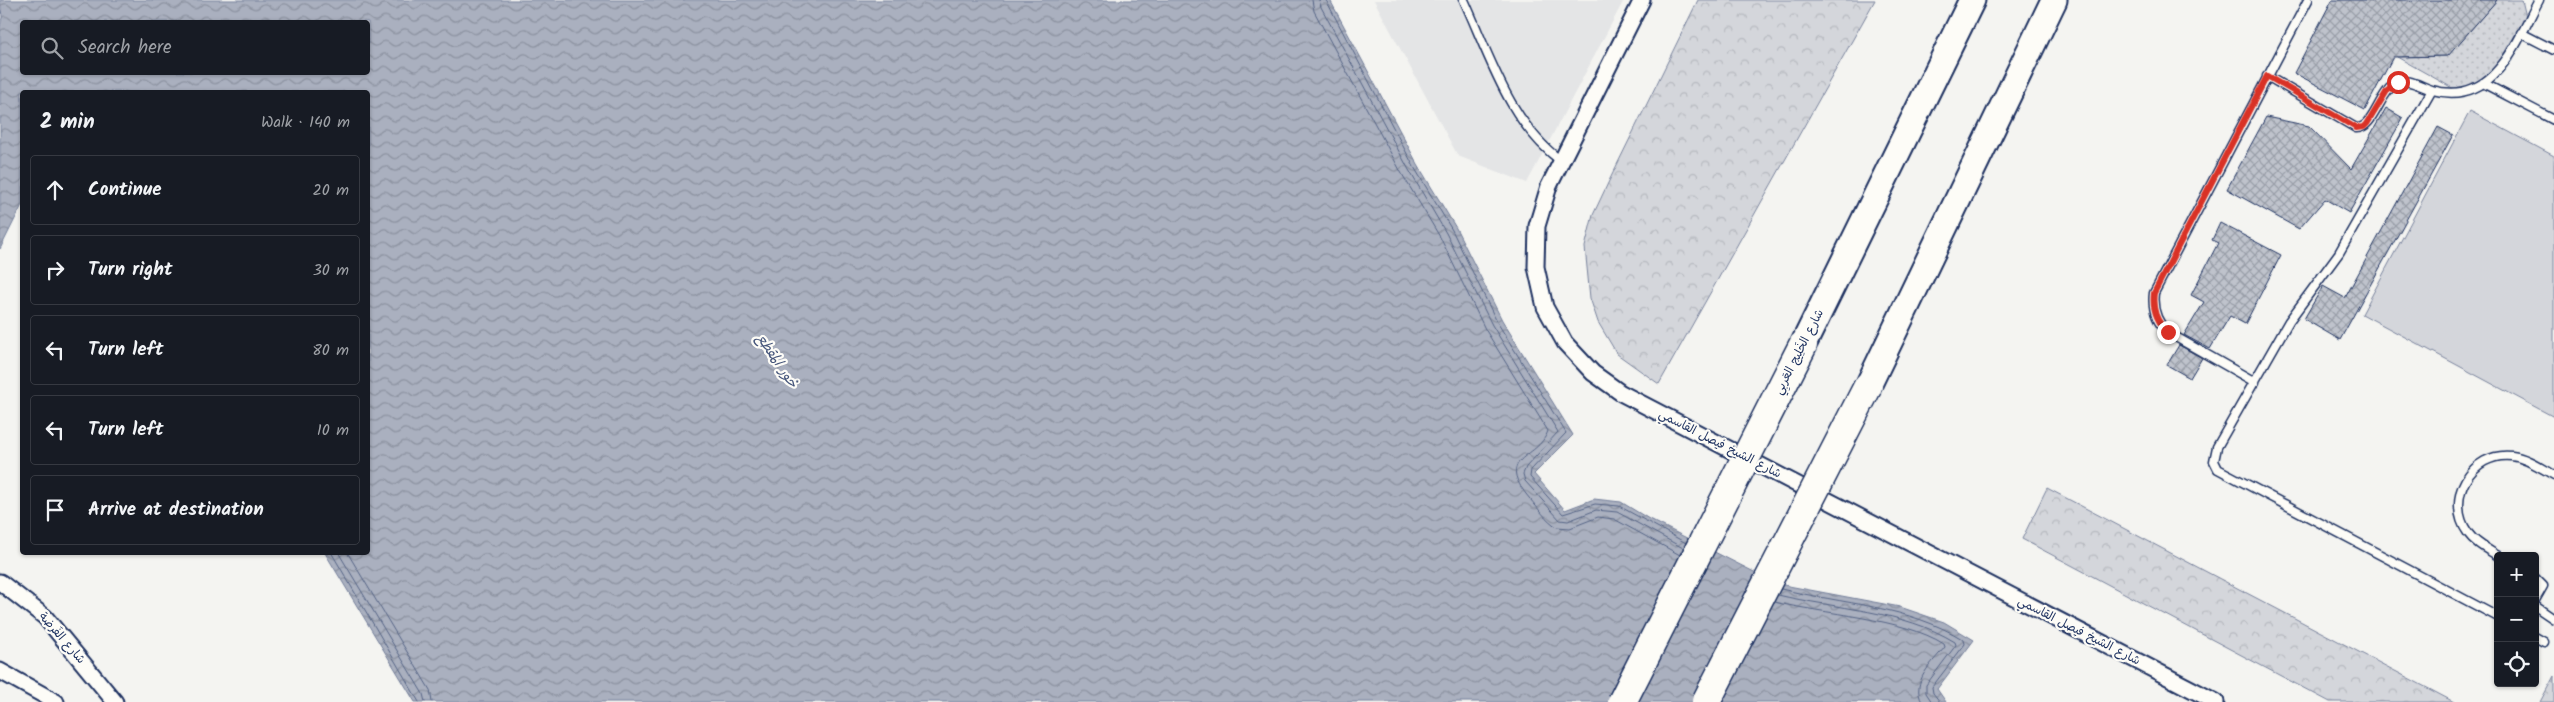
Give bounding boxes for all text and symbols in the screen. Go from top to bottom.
search box [20,20,370,75]
text: Search here [78,33,172,63]
icon: search [38,34,66,62]
route start [2387,71,2410,94]
text: 2 min [40,106,95,139]
text: Walk · 140 m [261,110,350,135]
text: Continue [88,175,161,205]
icon: ahead [41,176,69,204]
text: 20 m [313,178,349,203]
text: Turn right [88,255,173,285]
icon: right [41,256,69,284]
text: 30 m [313,258,349,283]
street label: شارع الخَلِيج العَربِي [1769,306,1830,399]
route end [2157,321,2180,344]
water label: خور المقطع [750,328,804,393]
text: Turn left [88,335,163,365]
icon: left [41,336,69,364]
text: 80 m [312,338,349,363]
street label: شارع الشيخ فيصل القاسمي [1655,405,1785,484]
text: Turn left [88,415,163,445]
icon: left [41,416,69,444]
text: 10 m [317,418,349,443]
text: Arrive at destination [88,495,264,525]
icon: arrive [41,496,69,524]
map controls [2494,552,2539,687]
button: + [2494,552,2539,597]
street label: شارع الشيخ فيصل القاسمي [2014,592,2144,671]
button: − [2494,597,2539,642]
street label: شارع الفَرضة [34,608,90,668]
button: locate [2494,642,2539,687]

